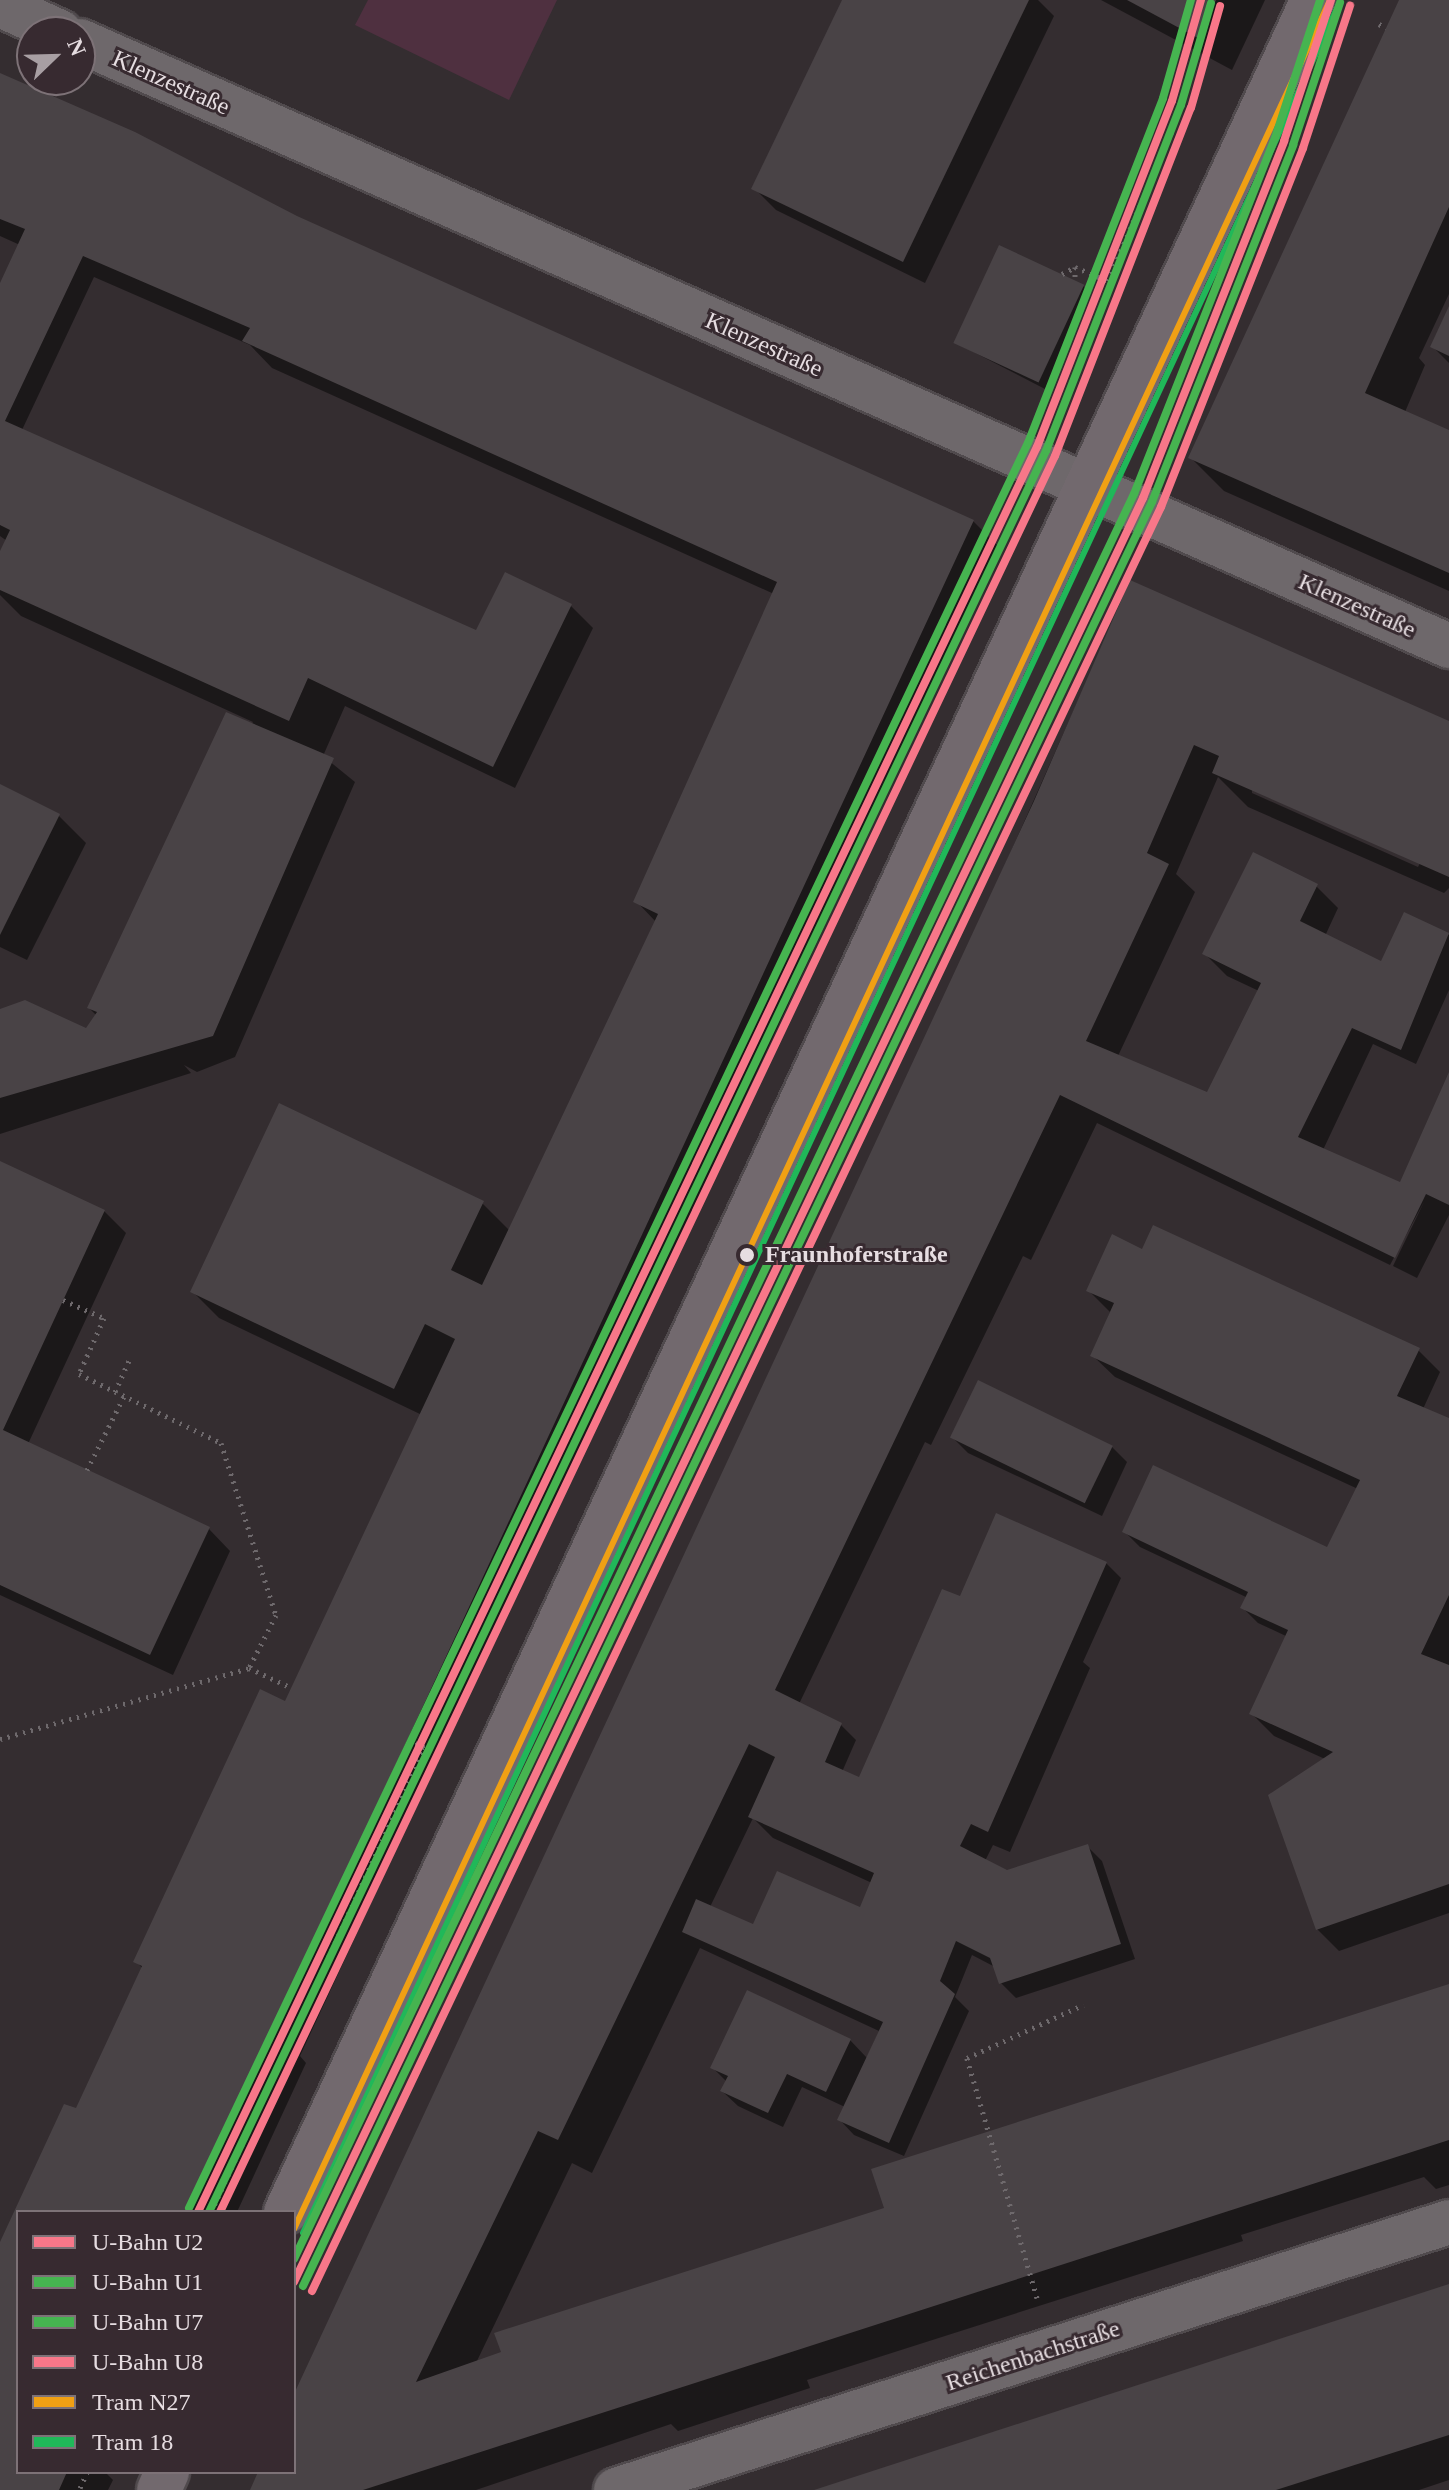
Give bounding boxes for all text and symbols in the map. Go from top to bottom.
north arrow [16,16,96,96]
text: N [62,35,91,59]
street label: Klenzestraße [108,44,234,122]
street label: Klenzestraße [701,306,827,384]
street label: Klenzestraße [1294,567,1420,645]
place label: Fraunhoferstraße [765,1241,948,1269]
marker: Fraunhoferstraße [736,1244,758,1266]
legend [16,2210,296,2474]
text: U-Bahn U2 [92,2229,203,2255]
text: U-Bahn U1 [92,2269,203,2295]
text: U-Bahn U7 [92,2309,203,2335]
street label: Reichenbachstraße [942,2314,1124,2398]
text: U-Bahn U8 [92,2349,203,2375]
text: Tram N27 [92,2389,190,2415]
text: Tram 18 [92,2429,173,2455]

